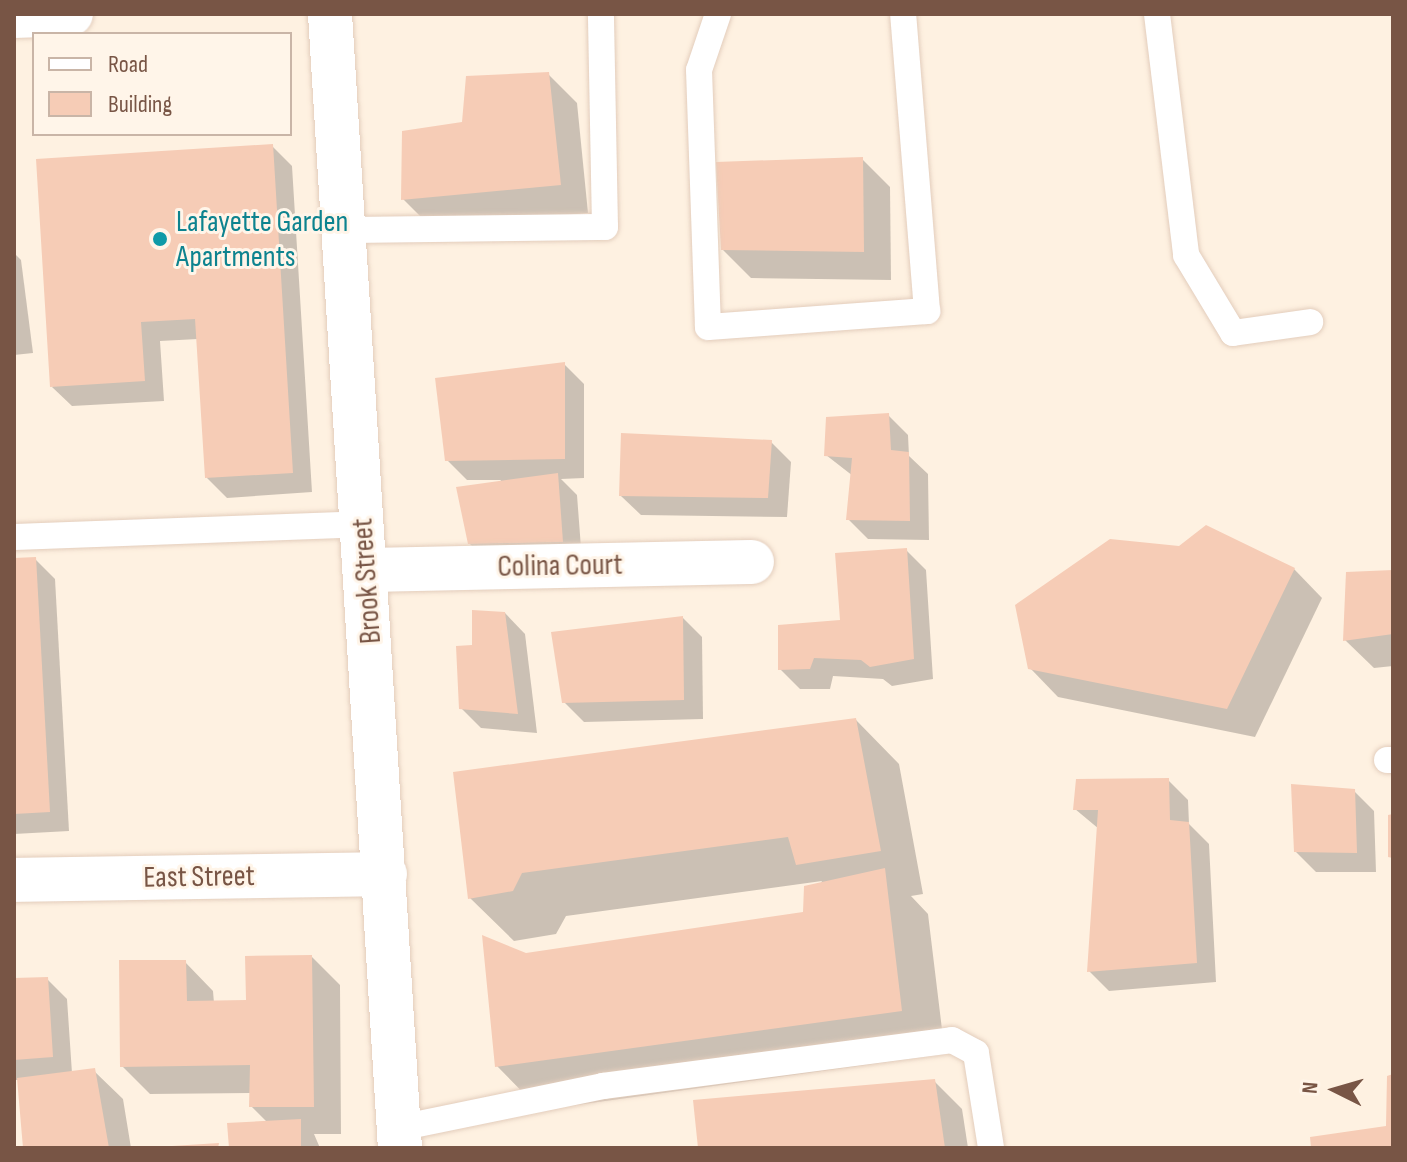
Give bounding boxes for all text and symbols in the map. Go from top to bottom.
legend [32,32,292,136]
text: Road [108,50,148,79]
text: Building [108,90,172,119]
place label: Lafayette Garden Apartments [176,204,348,274]
marker: Lafayette Garden Apartments [151,230,169,248]
street label: Brook Street [345,517,389,645]
street label: Colina Court [497,547,623,585]
street label: East Street [143,858,255,896]
north arrow [1295,1050,1375,1130]
text: N [1297,1081,1325,1095]

